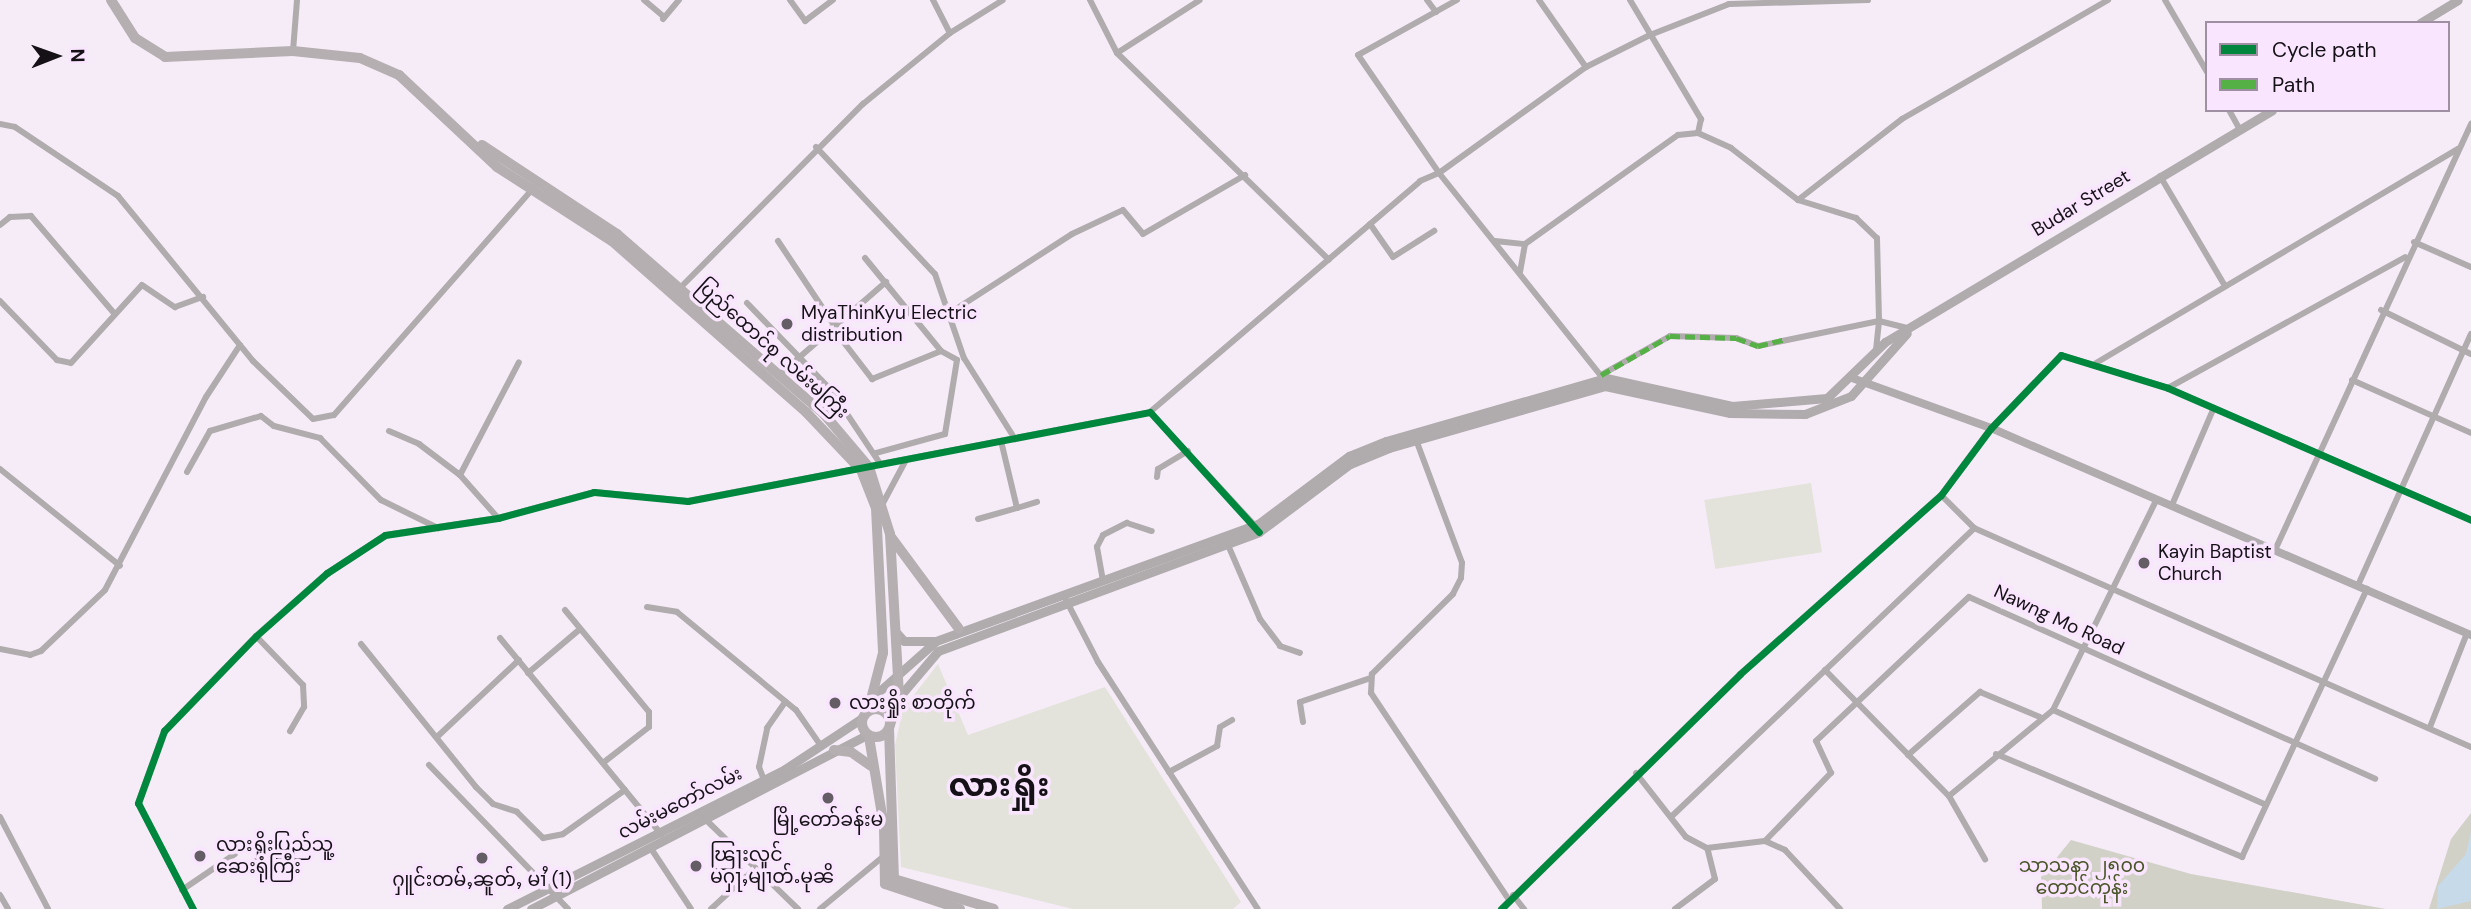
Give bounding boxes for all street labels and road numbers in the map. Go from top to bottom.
street label: Budar Street [2028,165,2134,241]
street label: ပြည်ထောင်စု လမ်းမကြီး [692,275,854,423]
street label: Nawng Mo Road [1990,580,2128,660]
street label: လမ်းမတော်လမ်း [614,762,746,844]

